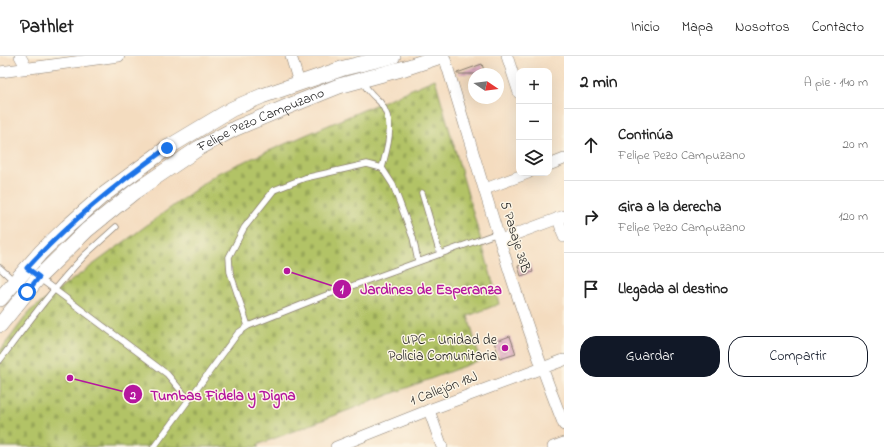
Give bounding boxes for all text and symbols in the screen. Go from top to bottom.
text: Pathlet [20,14,74,41]
text: Inicio [631,17,660,38]
text: Mapa [682,17,713,38]
text: Nosotros [735,17,790,38]
text: Contacto [812,17,864,38]
north arrow [468,68,504,104]
map controls [516,68,552,176]
button: + [516,68,552,104]
text: 2 min [580,70,617,95]
text: A pie · 140 m [804,73,868,92]
street label: Felipe Pezo Campuzano [193,82,327,158]
button: − [516,104,552,140]
text: Continúa [618,124,673,146]
icon: ahead [580,134,602,156]
text: 20 m [843,135,868,154]
route end [158,139,176,157]
button: layers [516,140,552,176]
text: Felipe Pezo Campuzano [618,146,745,165]
text: Gira a la derecha [618,196,721,218]
street label: 5 Pasaje 38B [494,199,536,275]
icon: right [580,206,602,228]
text: 120 m [838,207,868,226]
text: Felipe Pezo Campuzano [618,218,745,237]
callout: Jardines de Esperanza [332,276,510,303]
icon: arrive [580,278,602,300]
text: Llegada al destino [618,278,728,300]
text: Jardines de Esperanza [360,279,502,301]
text: 1 [340,281,344,299]
route start [18,283,36,301]
place label: UPC - Unidad de Policia Comunitaria [388,330,498,367]
button: Guardar [580,336,720,377]
button: Compartir [728,336,868,377]
marker: UPC - Unidad de Policia Comunitaria [500,343,510,353]
street label: 1 Callejón 18J [407,366,481,412]
callout: Tumbas Fidela y Digna [123,381,304,408]
text: Tumbas Fidela y Digna [150,385,296,409]
text: 2 [129,387,136,405]

